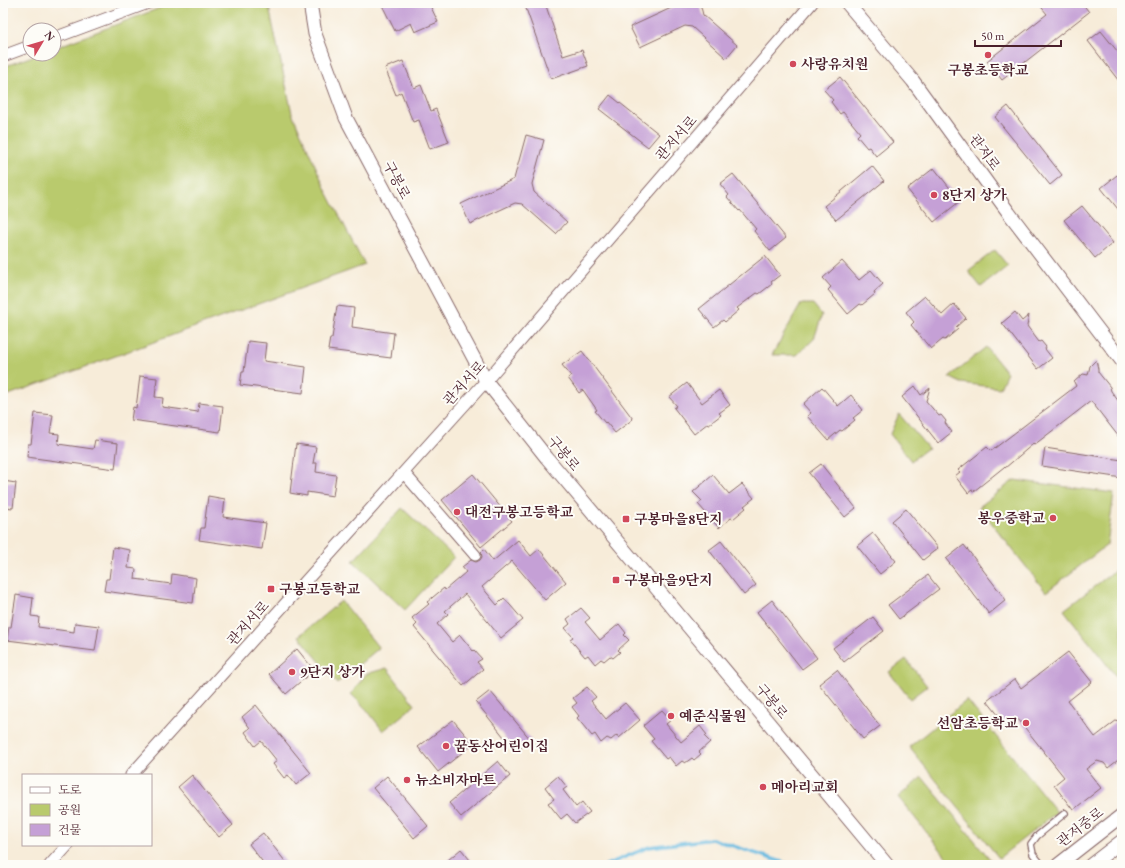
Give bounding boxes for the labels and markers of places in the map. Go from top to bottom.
marker: 구봉초등학교 [983,50,993,60]
place label: 사랑유치원 [801,55,869,73]
marker: 사랑유치원 [788,59,798,69]
place label: 구봉초등학교 [947,61,1029,79]
place label: 8단지 상가 [942,186,1007,204]
marker: 8단지 상가 [929,190,939,200]
place label: 대전구봉고등학교 [465,503,574,521]
marker: 대전구봉고등학교 [452,507,462,517]
place label: 봉우중학교 [977,509,1045,527]
place label: 구봉마을8단지 [634,510,723,528]
marker: 봉우중학교 [1048,513,1058,523]
marker: 구봉마을8단지 [621,514,631,524]
place label: 구봉마을9단지 [624,571,713,589]
marker: 구봉마을9단지 [611,575,621,585]
place label: 구봉고등학교 [279,580,361,598]
marker: 구봉고등학교 [266,584,276,594]
place label: 9단지 상가 [300,663,365,681]
marker: 9단지 상가 [287,667,297,677]
place label: 예준식물원 [679,707,747,725]
marker: 예준식물원 [666,711,676,721]
place label: 선암초등학교 [937,714,1018,732]
marker: 선암초등학교 [1021,718,1031,728]
place label: 꿈동산어린이집 [454,737,549,755]
marker: 꿈동산어린이집 [441,741,451,751]
place label: 뉴소비자마트 [415,771,497,789]
marker: 뉴소비자마트 [402,775,412,785]
place label: 메아리교회 [771,778,839,796]
marker: 메아리교회 [758,782,768,792]

